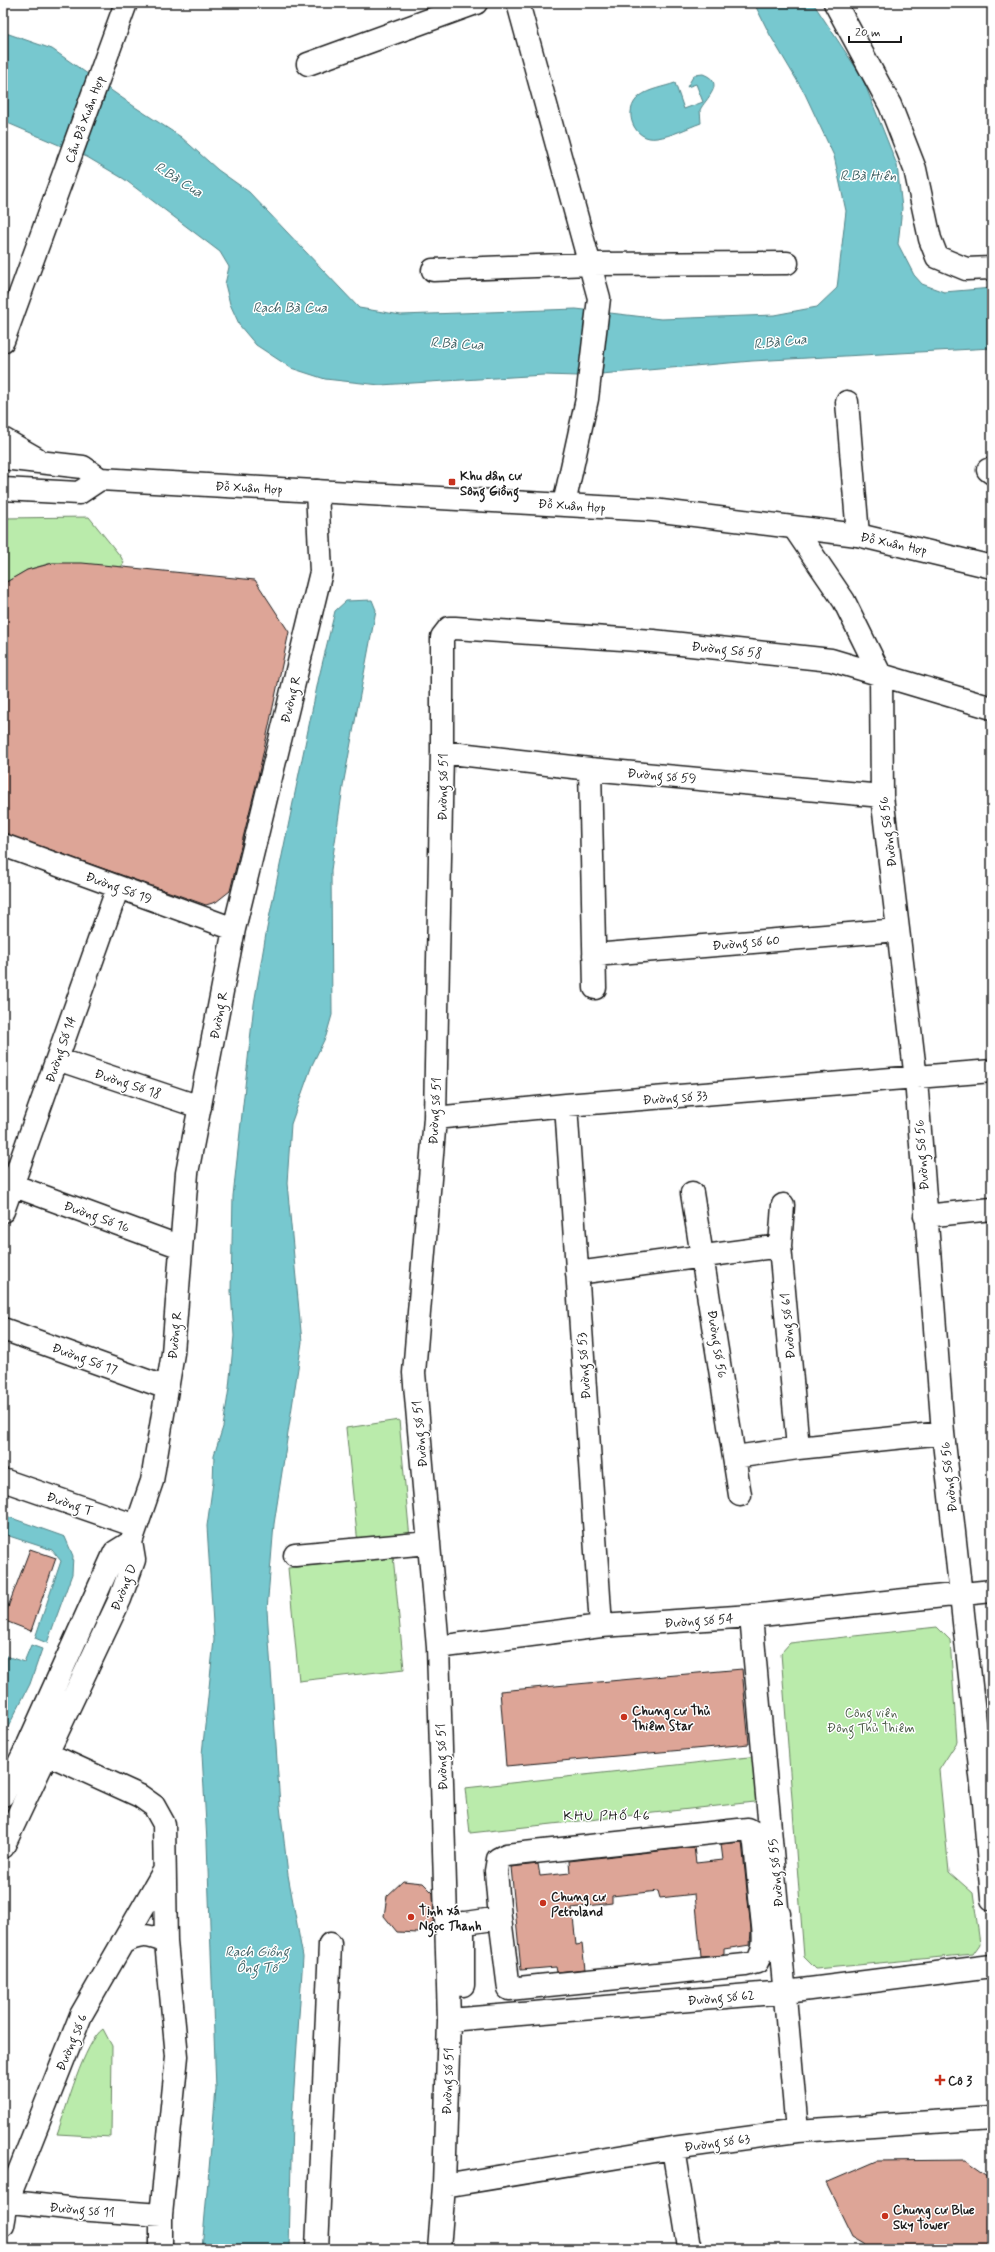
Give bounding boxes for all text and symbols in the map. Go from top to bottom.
scale bar [849,18,901,44]
text: 20 m [855,25,881,41]
street label: Cầu Đỗ Xuân Hợp [62,73,109,166]
water label: R.Bà Cua [151,158,206,202]
water label: R.Bà Hiên [840,167,896,185]
water label: Rạch Bà Cua [253,299,327,317]
water label: R.Bà Cua [753,330,808,354]
water label: R.Bà Cua [430,334,484,354]
place label: Khu dân cư Sông Giồng [460,468,523,503]
marker: Khu dân cư Sông Giồng [447,477,457,487]
street label: Đỗ Xuân Hợp [215,478,283,499]
street label: Đỗ Xuân Hợp [538,496,606,517]
street label: Đỗ Xuân Hợp [859,529,929,560]
street label: Đường Số 58 [691,638,763,665]
street label: Đường R [277,674,307,725]
street label: Đường số 51 [434,753,455,821]
street label: Đường số 59 [626,765,697,790]
street label: Đường Số 56 [876,795,903,868]
street label: Đường Số 19 [82,869,154,910]
street label: Đường số 60 [712,932,781,957]
street label: Đường R [207,990,234,1041]
street label: Đường Số 14 [42,1014,83,1086]
street label: Đường Số 18 [92,1066,163,1105]
street label: Đường số 51 [425,1077,448,1145]
street label: Đường số 33 [642,1088,709,1111]
street label: Đường Số 56 [912,1119,935,1191]
street label: Đường Số 16 [61,1198,132,1239]
street label: Đường số 61 [777,1292,802,1359]
street label: Đường số 56 [701,1309,730,1380]
street label: Đường R [165,1310,188,1360]
street label: Đường số 53 [574,1331,597,1400]
street label: Đường Số 17 [49,1340,120,1381]
street label: Đường số 51 [409,1400,434,1468]
street label: Đường Số 56 [937,1440,964,1513]
street label: Đường T [43,1489,95,1522]
street label: Đường D [107,1562,143,1614]
street label: Đường số 54 [664,1611,735,1634]
place label: Chung cư Thủ Thiêm Star [632,1703,711,1735]
park label: Công viên Đông Thủ Thiêm [827,1705,915,1739]
marker: Chung cư Thủ Thiêm Star [619,1712,629,1722]
street label: Đường số 51 [433,1723,454,1791]
district label: KHU PHỐ 46 [563,1807,651,1825]
street label: Đường số 55 [765,1838,790,1908]
place label: Chung cư Petroland [551,1889,606,1921]
marker: Chung cư Petroland [538,1898,548,1908]
place label: Tịnh xá Ngọc Thanh [419,1903,482,1938]
marker: Tịnh xá Ngọc Thanh [406,1912,416,1922]
water label: Rạch Giồng Ông Tố [225,1943,290,1979]
street label: Đường số 62 [687,1987,756,2012]
street label: Đường số 6 [53,2011,94,2074]
street label: Đường số 51 [439,2047,460,2115]
place label: Cô 3 [948,2073,972,2090]
marker: Cô 3 [935,2075,945,2085]
street label: Đường số 63 [683,2130,752,2158]
street label: Đường số 11 [49,2199,115,2224]
place label: Chung cư Blue Sky Tower [893,2202,975,2234]
marker: Chung cư Blue Sky Tower [880,2211,890,2221]

